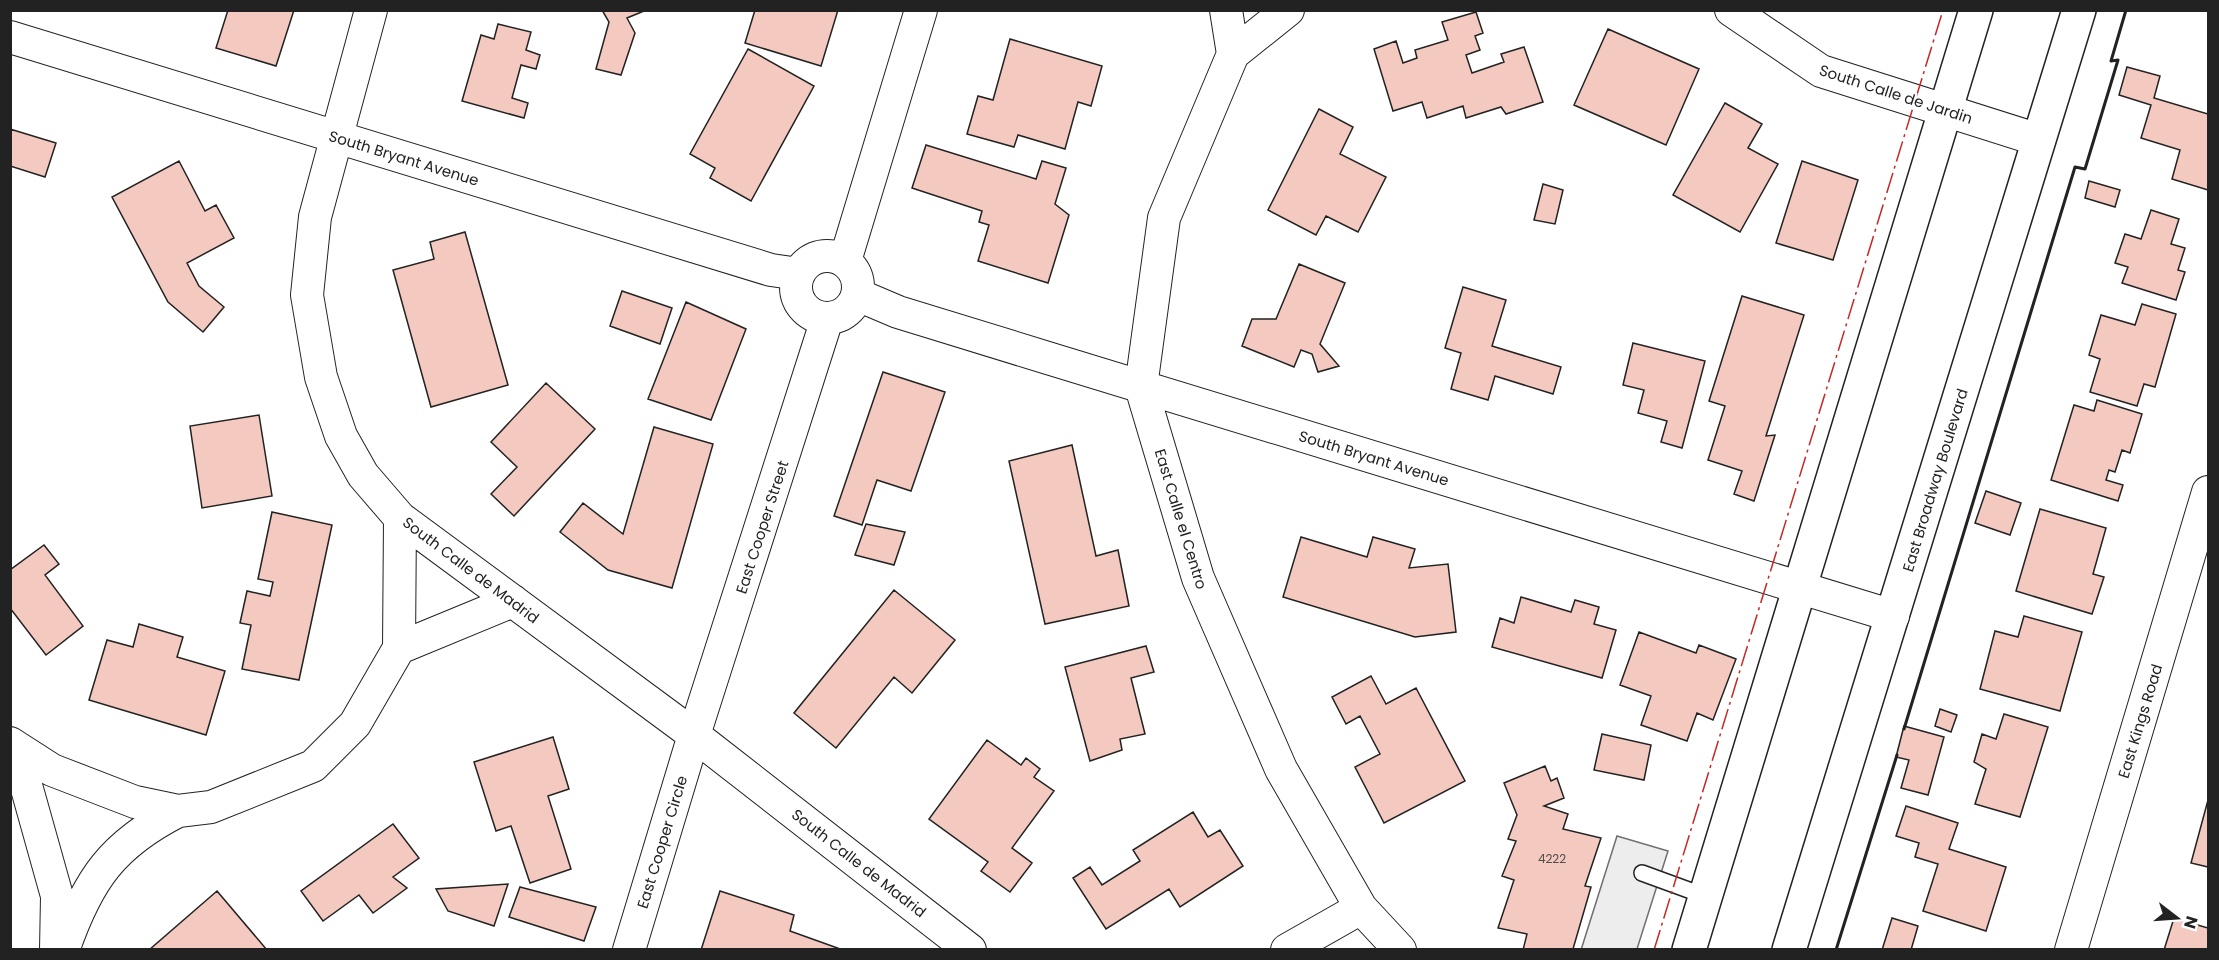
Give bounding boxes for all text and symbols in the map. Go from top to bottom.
street label: South Calle de Jardin [1817,59,1975,129]
street label: South Bryant Avenue [326,125,482,191]
street label: East Broadway Boulevard [1897,386,1973,574]
street label: South Bryant Avenue [1296,425,1452,491]
street label: East Calle el Centro [1150,446,1212,592]
street label: East Cooper Street [731,458,793,596]
street label: South Calle de Madrid [399,512,543,628]
street label: East Kings Road [2113,661,2167,781]
street label: East Cooper Circle [632,773,692,911]
street label: South Calle de Madrid [787,804,931,922]
house number: 4222 [1538,850,1566,867]
north arrow [2147,888,2207,948]
text: N [2178,913,2204,931]

